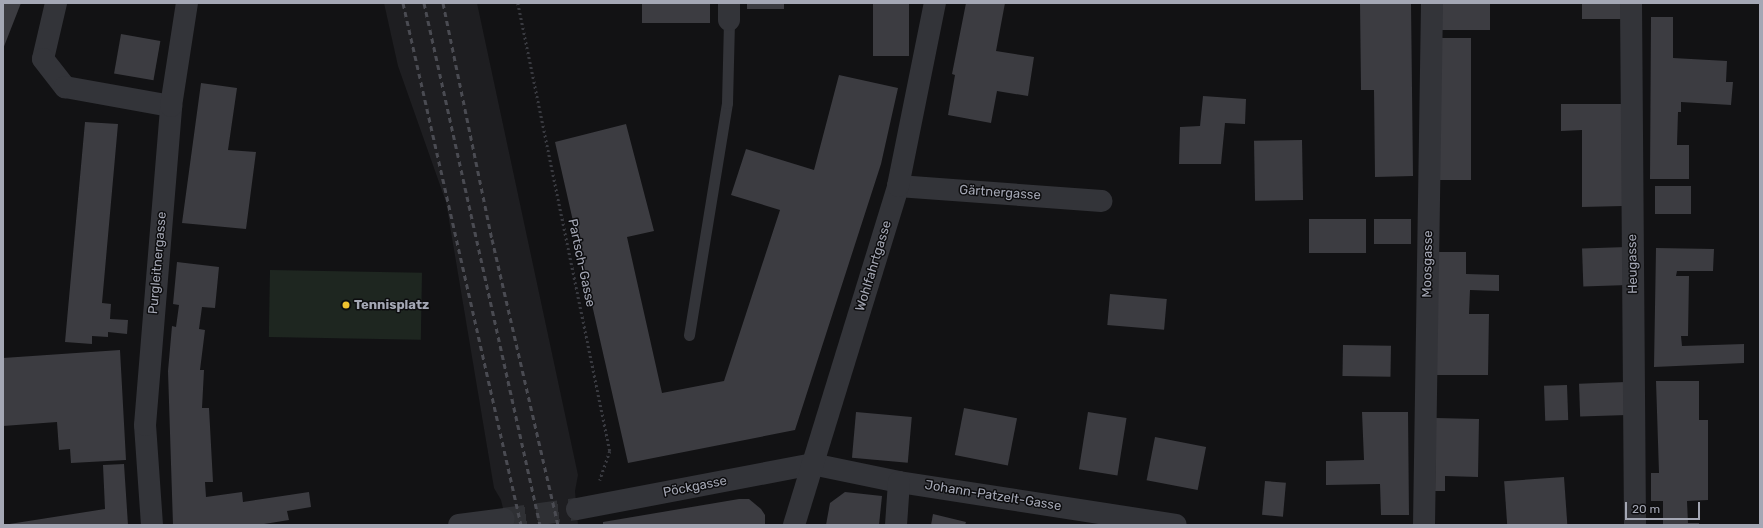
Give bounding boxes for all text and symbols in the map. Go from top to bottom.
street label: Gärtnergasse [959,182,1041,204]
street label: Purgleitnergasse [146,211,170,315]
street label: Partsch-Gasse [564,217,598,309]
street label: Wohlfahrtgasse [853,219,895,313]
street label: Moosgasse [1420,230,1436,298]
street label: Heugasse [1625,234,1641,294]
place label: Tennisplatz [354,297,429,313]
marker: Tennisplatz [341,300,351,310]
street label: Pöckgasse [662,473,728,501]
street label: Johann-Patzelt-Gasse [924,478,1062,514]
scale bar [1627,494,1702,520]
text: 20 m [1632,502,1660,516]

